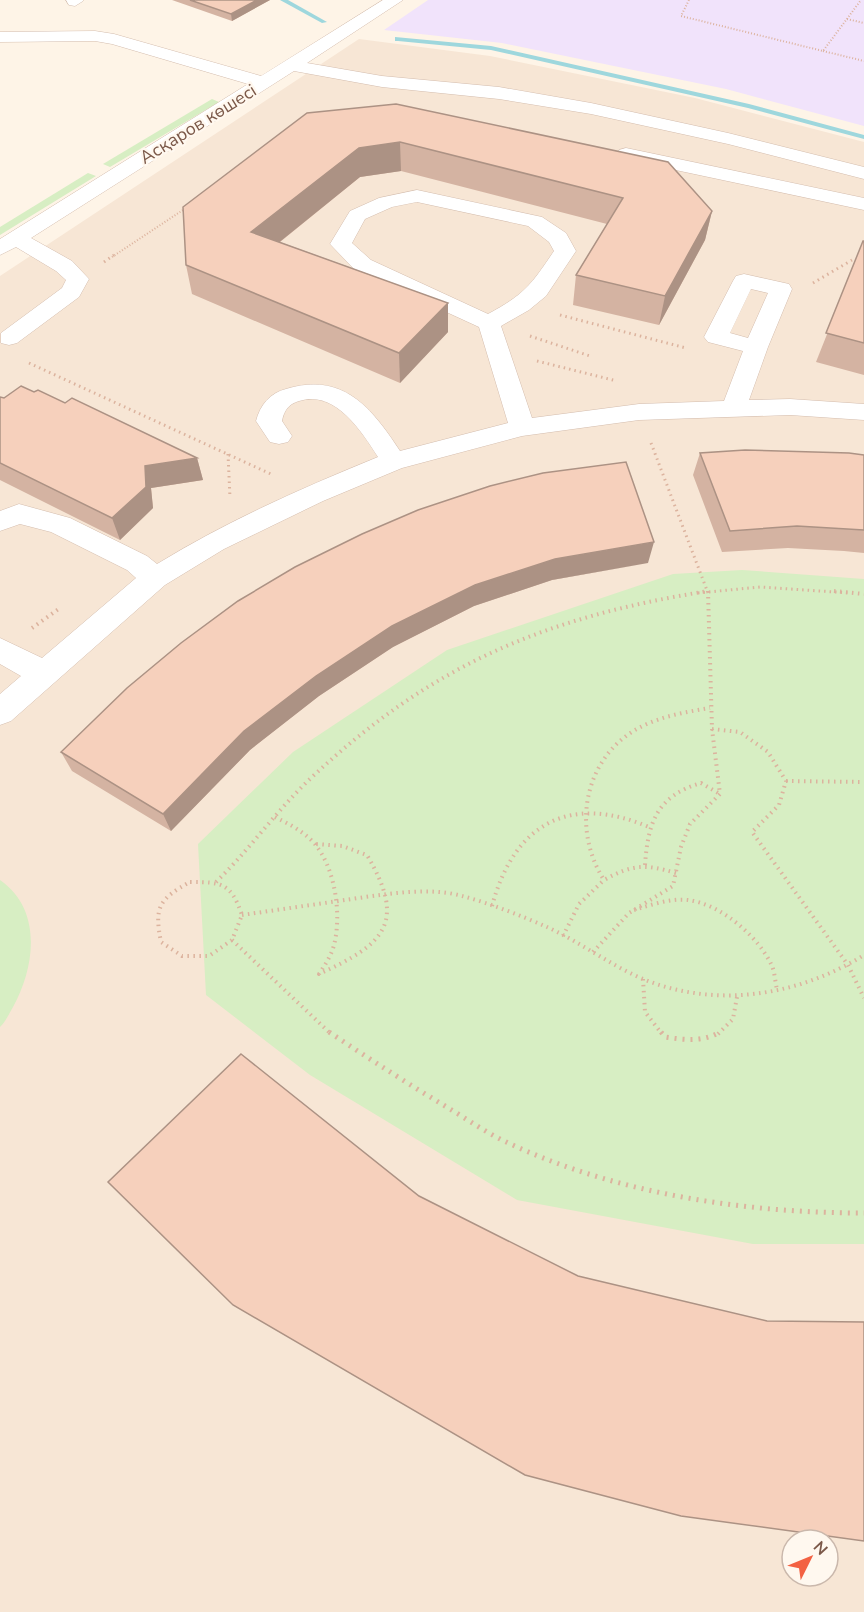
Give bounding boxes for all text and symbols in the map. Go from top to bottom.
street label: Асқаров көшесі [135,78,261,170]
north arrow [780,1528,840,1588]
text: N [808,1537,832,1560]

